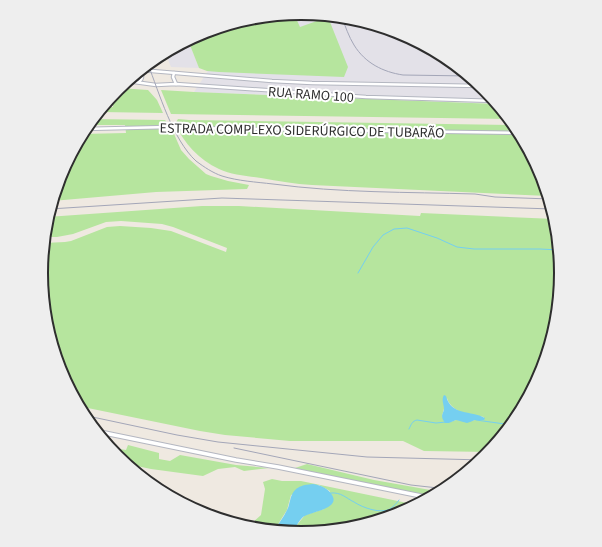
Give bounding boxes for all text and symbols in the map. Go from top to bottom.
street label: RUA RAMO 100 [267,82,354,108]
street label: ESTRADA COMPLEXO SIDERÚRGICO DE TUBARÃO [160,119,444,143]

